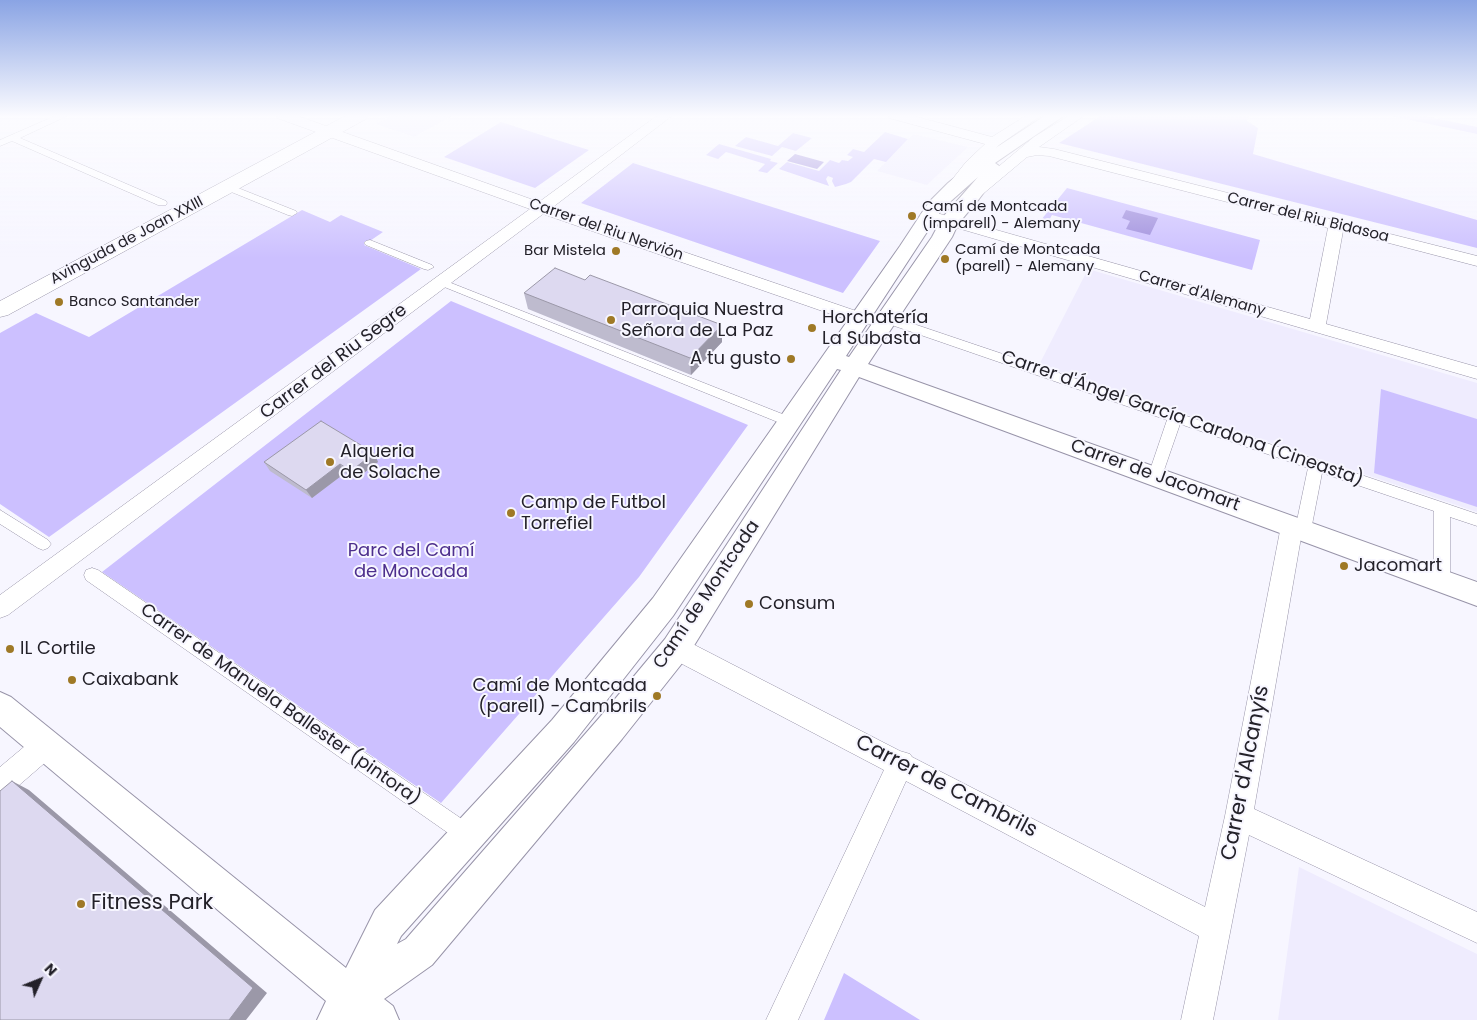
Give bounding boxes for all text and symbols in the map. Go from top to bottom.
street label: Carrer del Riu Bidasoa [1225,189,1391,247]
street label: Avinguda de Joan XXIII [48,193,206,289]
street label: Carrer del Riu Nervión [526,195,686,265]
place label: Camí de Montcada (imparell) - Alemany [922,198,1080,233]
marker: Camí de Montcada (imparell) - Alemany [906,210,918,222]
place label: Camí de Montcada (parell) - Alemany [955,241,1100,276]
place label: Bar Mistela [524,242,606,260]
marker: Bar Mistela [610,245,622,257]
marker: Camí de Montcada (parell) - Alemany [939,253,951,265]
street label: Carrer d'Alemany [1137,267,1267,321]
place label: Banco Santander [69,293,199,311]
marker: Banco Santander [53,296,65,308]
place label: Parroquia Nuestra Señora de La Paz [621,299,784,342]
street label: Carrer del Riu Segre [256,300,412,424]
place label: Horchatería La Subasta [822,307,928,350]
marker: Parroquia Nuestra Señora de La Paz [605,314,617,326]
marker: Horchatería La Subasta [806,322,818,334]
street label: Carrer d'Ángel García Cardona (Cineasta) [998,347,1366,491]
place label: A tu gusto [690,348,781,370]
marker: A tu gusto [785,353,797,365]
street label: Carrer de Jacomart [1067,435,1243,517]
place label: Alqueria de Solache [340,441,440,484]
marker: Alqueria de Solache [324,456,336,468]
place label: Camp de Futbol Torrefiel [521,492,666,534]
marker: Camp de Futbol Torrefiel [505,507,517,519]
street label: Camí de Montcada [649,517,765,673]
park label: Parc del Camí de Moncada [348,540,474,582]
place label: Jacomart [1354,555,1442,577]
marker: Jacomart [1338,560,1350,572]
place label: Consum [759,593,835,615]
marker: Consum [743,598,755,610]
street label: Carrer de Manuela Ballester (pintora) [136,600,424,810]
place label: IL Cortile [20,638,96,660]
marker: IL Cortile [4,643,16,655]
place label: Caixabank [82,669,178,691]
marker: Caixabank [66,674,78,686]
place label: Camí de Montcada (parell) - Cambrils [473,675,647,718]
street label: Carrer d'Alcanyís [1217,683,1275,863]
marker: Camí de Montcada (parell) - Cambrils [651,690,663,702]
street label: Carrer de Cambrils [851,730,1041,844]
place label: Fitness Park [91,891,213,917]
marker: Fitness Park [75,898,87,910]
north arrow [15,955,65,1005]
text: N [40,959,62,980]

